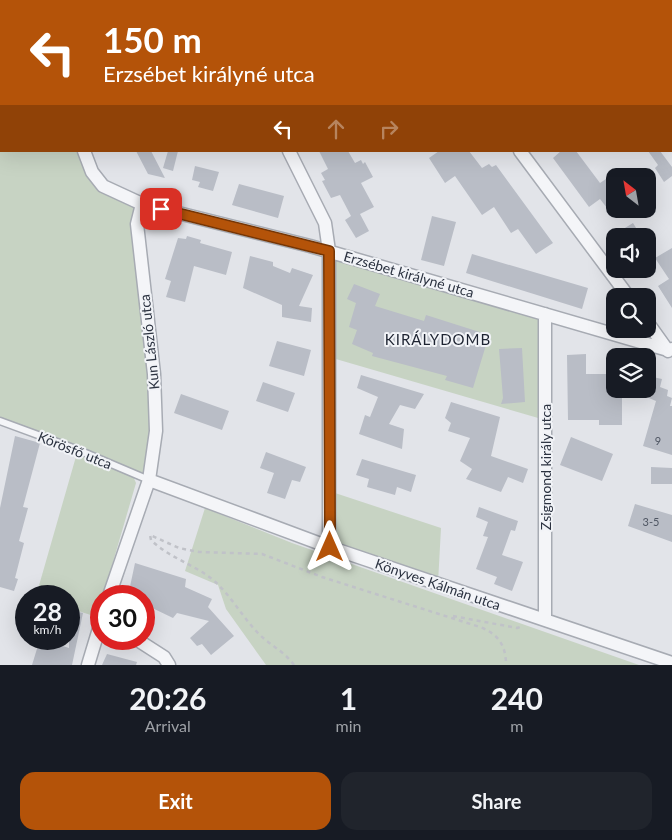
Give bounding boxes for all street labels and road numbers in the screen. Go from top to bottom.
street label: Erzsébet királyné utca [342,247,476,301]
street label: Kun László utca [136,293,162,391]
street label: Zsigmond király utca [537,404,554,530]
street label: Körösfő utca [36,427,114,473]
street label: Könyves Kálmán utca [373,555,503,613]

